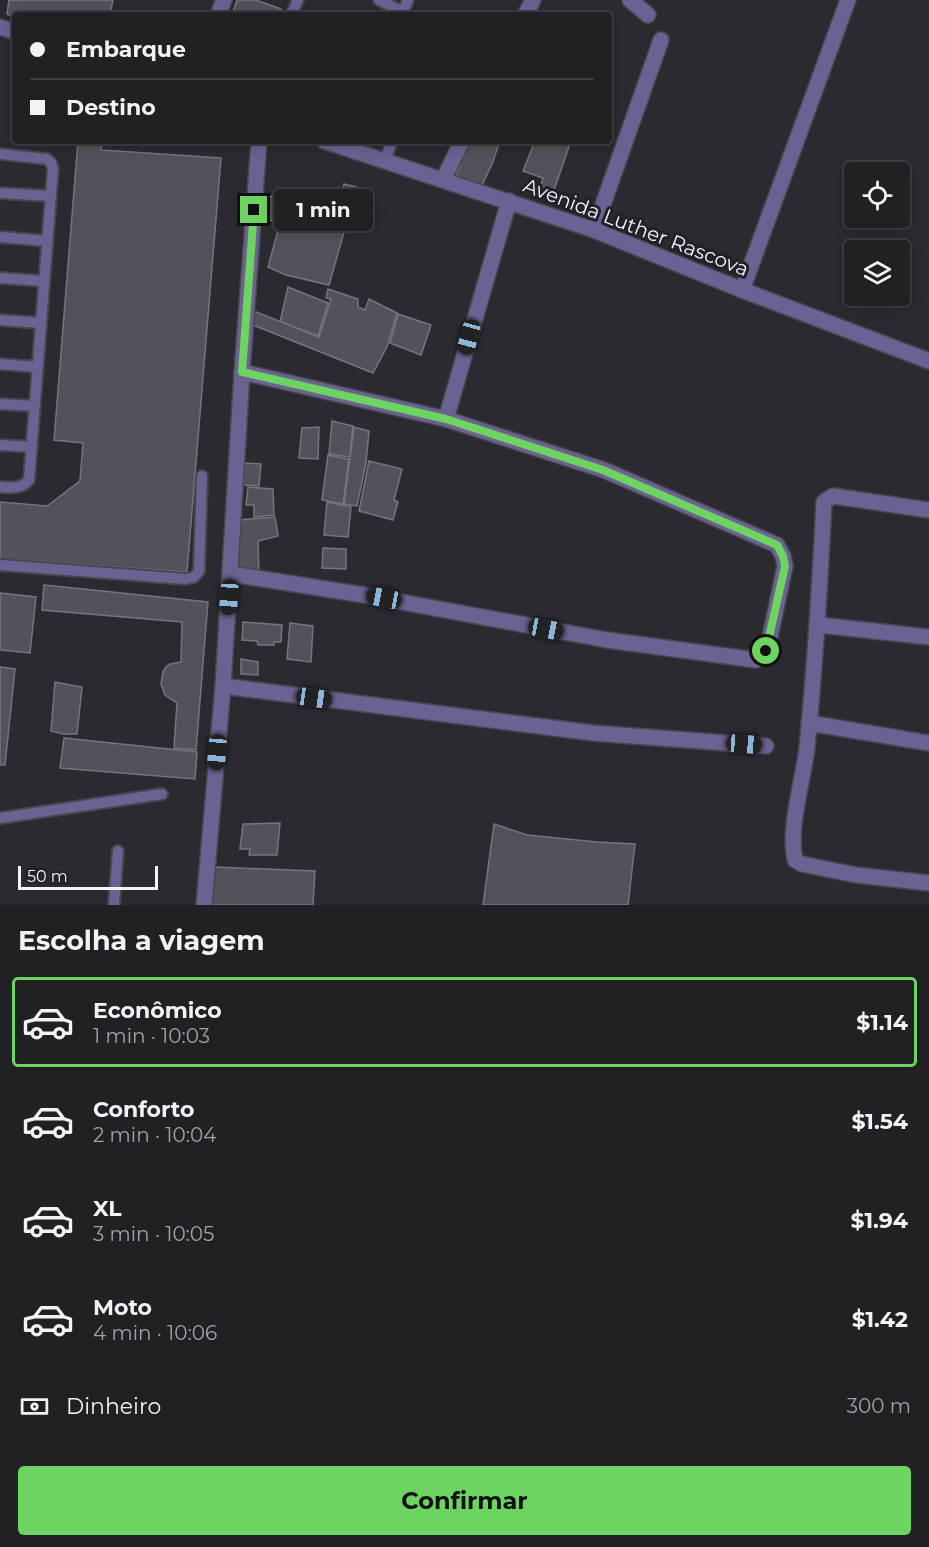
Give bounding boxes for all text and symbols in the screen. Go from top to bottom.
text: Embarque [66,36,186,63]
text: Destino [66,94,156,121]
map controls [844,162,910,306]
button: locate [844,162,910,228]
street label: Avenida Luther Rascova [520,173,752,281]
callout: 1 min [275,189,374,231]
route end [240,196,267,223]
text: 1 min [296,198,351,222]
button: layers [844,240,910,306]
car [456,317,482,357]
car [219,578,239,616]
car [365,586,403,610]
car [527,617,565,641]
route start [752,637,779,664]
car [295,687,333,709]
car [206,733,228,771]
car [725,734,763,754]
scale bar [18,863,158,890]
text: 50 m [27,867,68,886]
text: Escolha a viagem [18,924,265,957]
icon: car [21,995,75,1049]
text: Econômico [93,997,222,1024]
text: $1.14 [856,1009,908,1036]
text: 1 min · 10:03 [93,1024,210,1048]
icon: car [21,1094,75,1148]
text: Conforto [93,1096,194,1123]
text: $1.54 [852,1108,908,1135]
text: 2 min · 10:04 [93,1123,216,1147]
icon: car [21,1193,75,1247]
text: XL [93,1195,122,1222]
text: $1.94 [851,1207,908,1234]
text: 3 min · 10:05 [93,1222,214,1246]
icon: car [21,1292,75,1346]
text: Moto [93,1294,152,1321]
text: $1.42 [852,1306,908,1333]
text: 4 min · 10:06 [93,1321,217,1345]
icon: cash [18,1390,51,1423]
text: Dinheiro [66,1393,161,1420]
text: 300 m [847,1394,911,1418]
button: Confirmar [18,1466,911,1535]

